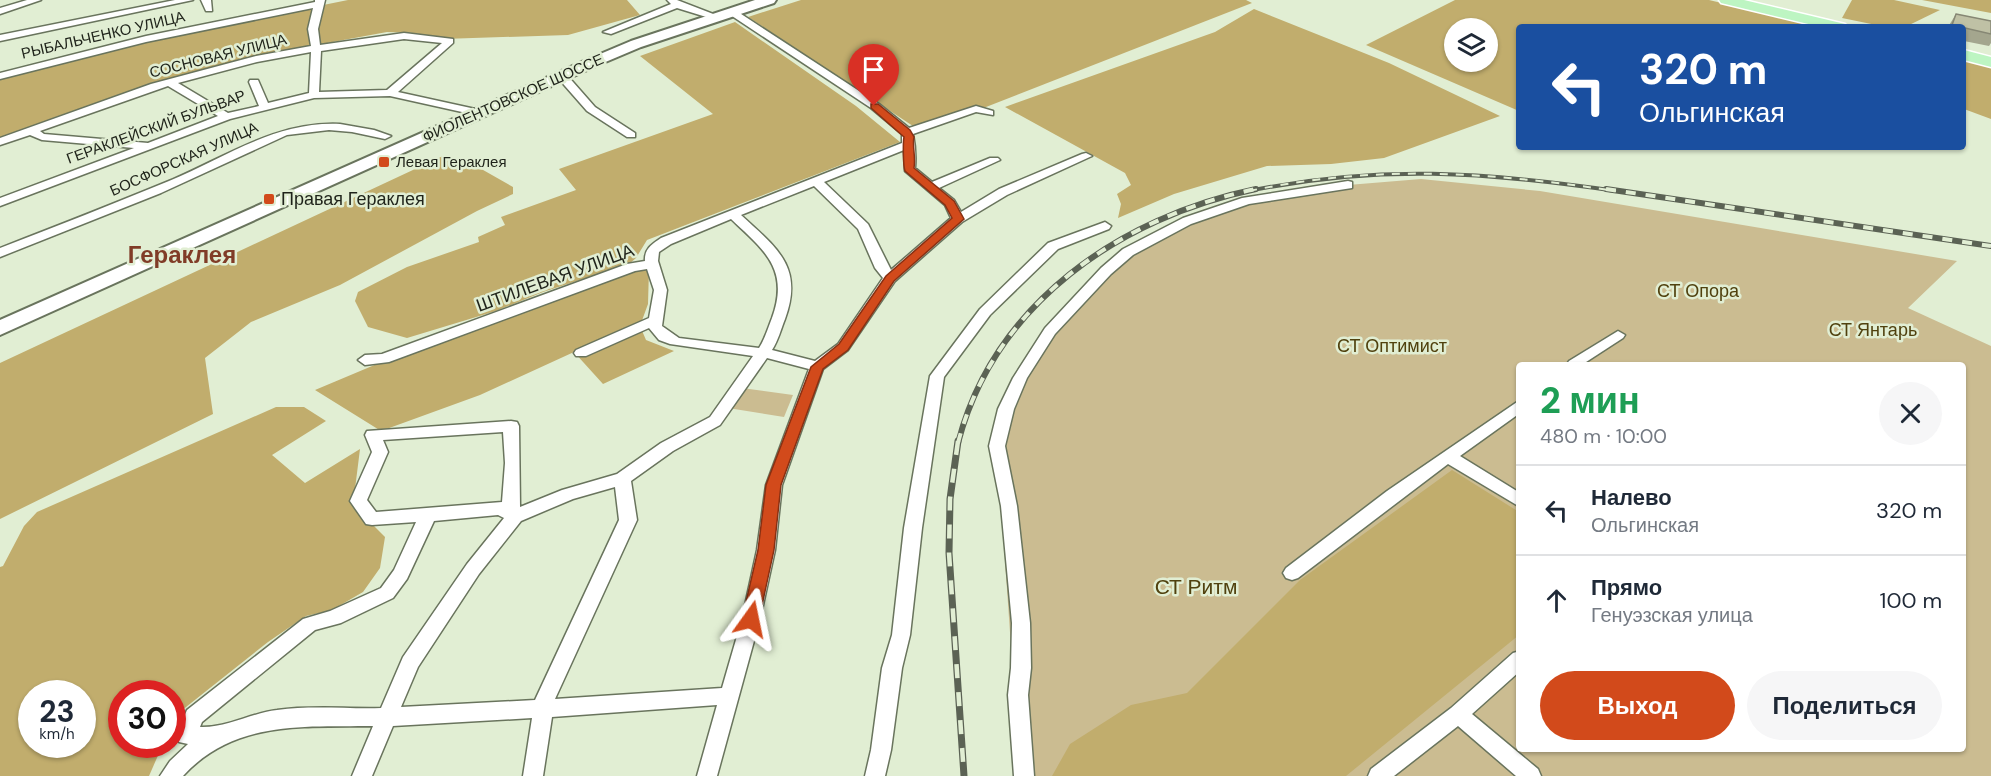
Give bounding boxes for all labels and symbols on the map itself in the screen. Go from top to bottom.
street label: РЫБАЛЬЧЕНКО УЛИЦА [19,6,187,64]
street label: СОСНОВАЯ УЛИЦА [147,29,289,83]
pin [848,44,899,106]
street label: ФИОЛЕНТОВСКОЕ ШОССЕ [419,49,607,147]
street label: ГЕРАКЛЕЙСКИЙ БУЛЬВАР [64,85,248,169]
street label: БОСФОРСКАЯ УЛИЦА [107,117,261,201]
place label: Левая Гераклея [396,152,507,172]
marker: Левая Гераклея [377,155,391,169]
place label: Правая Гераклея [281,187,425,211]
marker: Правая Гераклея [262,192,276,206]
street label: ШТИЛЕВАЯ УЛИЦА [473,238,637,318]
district label: Гераклея [128,239,236,270]
park label: СТ Опора [1657,279,1740,303]
park label: СТ Янтарь [1829,318,1917,342]
park label: СТ Оптимист [1337,334,1447,358]
park label: СТ Ритм [1155,573,1237,601]
position arrow [719,587,783,651]
speed limit sign: 30 [108,680,186,758]

